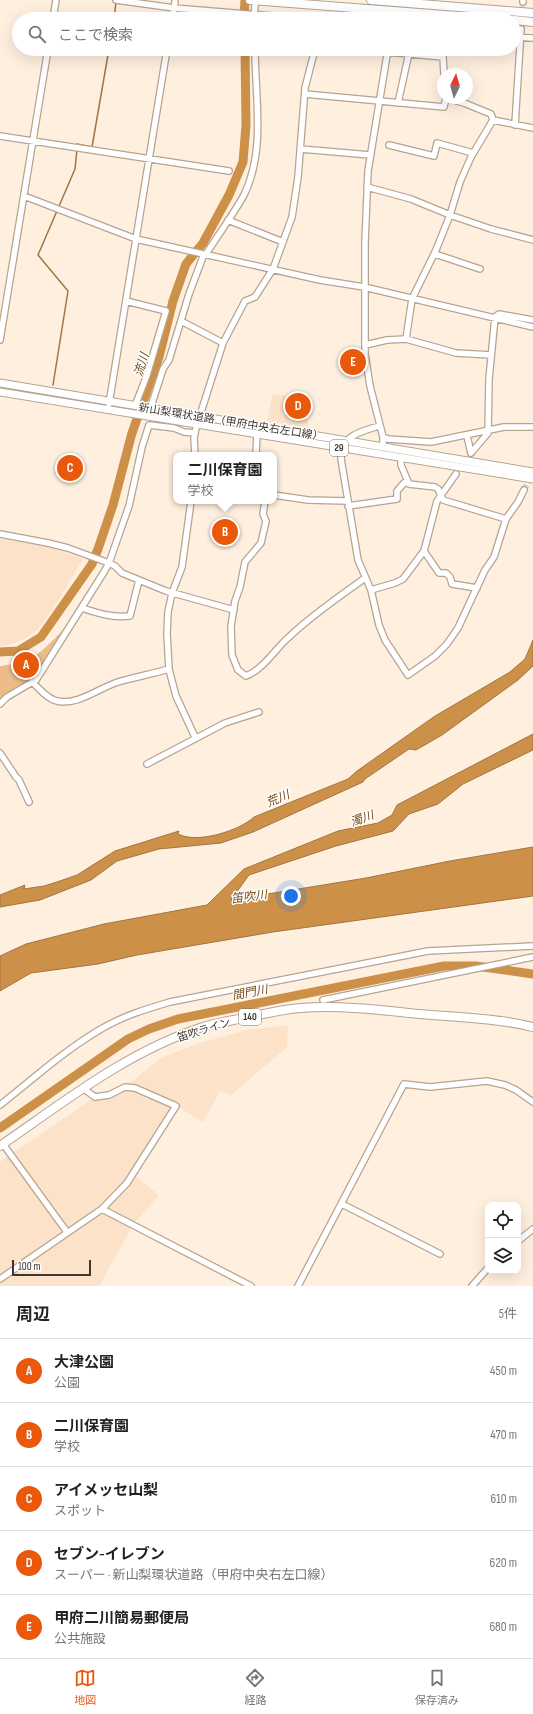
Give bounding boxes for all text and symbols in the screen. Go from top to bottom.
search box [12,12,521,56]
icon: search [26,23,48,45]
text: ここで検索 [58,26,133,45]
north arrow [437,68,473,104]
pin: E [340,347,366,377]
water label: 流川 [131,349,153,379]
pin: D [285,391,311,421]
street label: 新山梨環状道路（甲府中央右左口線） [138,401,324,443]
road number: 29 [330,440,348,456]
popup [173,452,277,504]
pin: C [57,453,83,483]
text: 二川保育園 [187,461,263,480]
text: 学校 [187,483,214,499]
pin: B [212,517,238,547]
pin: A [13,650,39,680]
water label: 荒川 [264,787,294,811]
water label: 濁川 [348,807,378,830]
your location [281,886,301,906]
water label: 笛吹川 [230,887,270,907]
water label: 間門川 [231,982,271,1004]
road number: 140 [239,1009,261,1025]
street label: 笛吹ライン [176,1016,232,1044]
map controls [485,1202,521,1274]
button: locate [485,1202,521,1238]
button: layers [485,1238,521,1274]
scale bar [12,1258,91,1277]
text: 100 m [18,1260,40,1273]
text: 周辺 [16,1305,50,1325]
text: 5件 [499,1306,517,1322]
text: 大津公園 [54,1353,114,1372]
text: A [26,1363,32,1379]
text: 450 m [490,1363,517,1379]
text: 公園 [54,1375,80,1391]
text: 二川保育園 [54,1417,129,1436]
text: B [26,1427,32,1443]
text: 470 m [490,1427,517,1443]
text: 学校 [54,1439,80,1455]
text: アイメッセ山梨 [54,1481,158,1500]
text: C [26,1491,32,1507]
text: 610 m [491,1491,517,1507]
text: スポット [54,1503,106,1519]
text: セブン-イレブン [54,1545,165,1564]
text: D [26,1555,32,1571]
text: 620 m [490,1555,517,1571]
text: スーパー · 新山梨環状道路（甲府中央右左口線） [54,1567,334,1583]
text: 甲府二川簡易郵便局 [54,1609,189,1628]
text: E [26,1619,32,1635]
text: 680 m [489,1619,517,1635]
text: 公共施設 [54,1631,106,1647]
tab: 地図 [74,1667,96,1707]
tab: 経路 [244,1667,266,1707]
tab: 保存済み [415,1667,459,1707]

